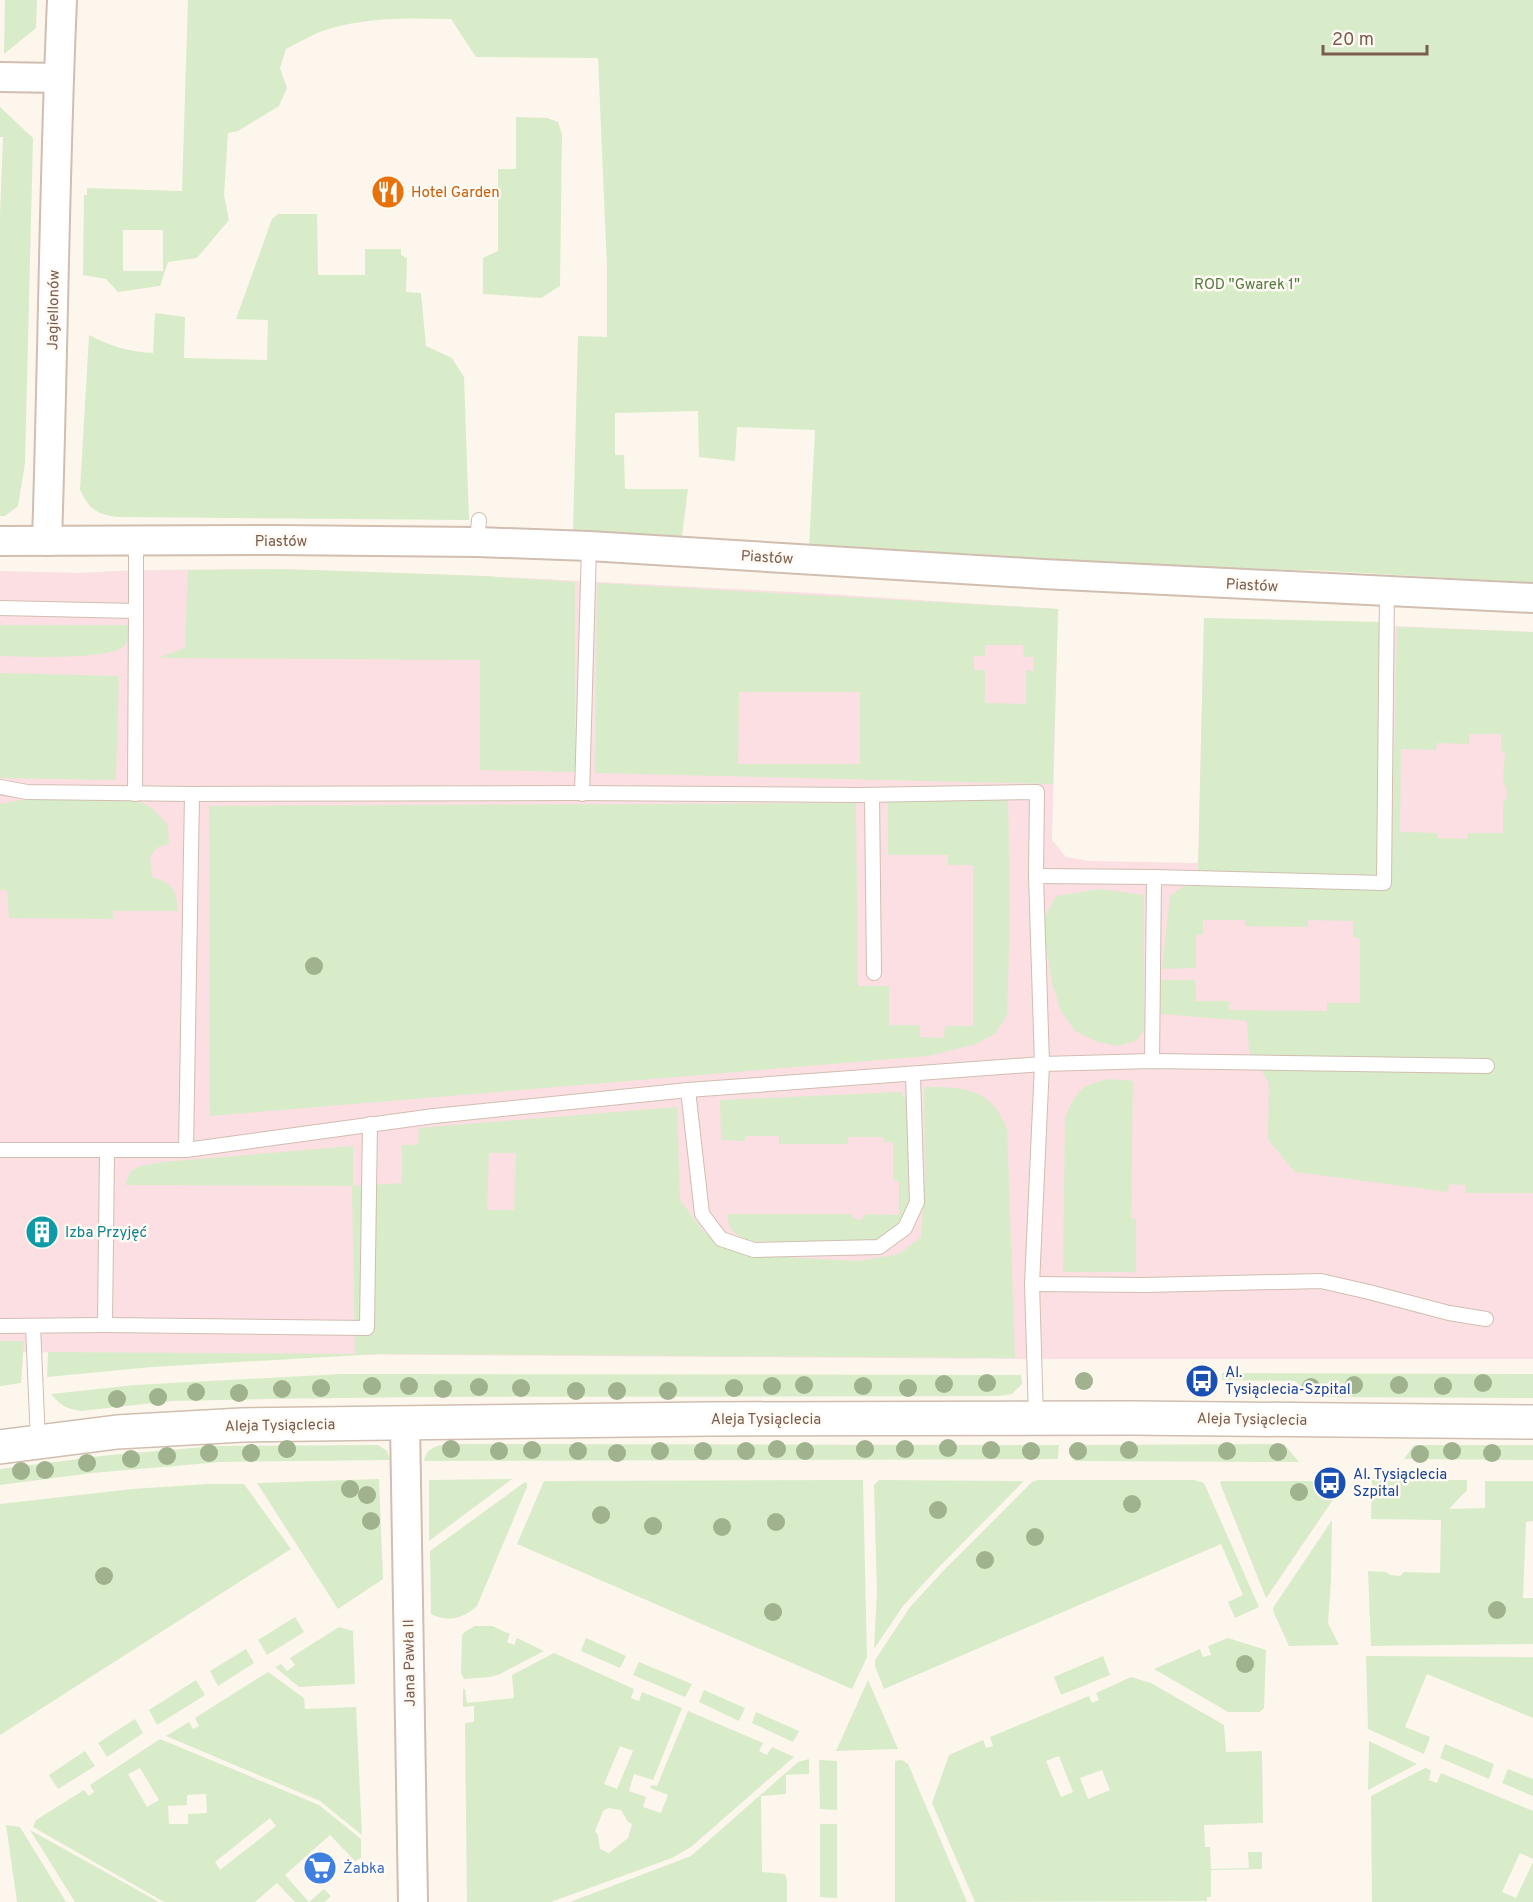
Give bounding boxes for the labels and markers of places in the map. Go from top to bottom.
restaurant icon: Hotel Garden [370,174,406,210]
place label: Hotel Garden [411,184,500,203]
building icon: Izba Przyjęć [24,1214,60,1250]
place label: Izba Przyjęć [65,1224,148,1243]
bus stop icon: Al. Tysiąclecia-Szpital [1184,1363,1220,1399]
place label: Al. Tysiąclecia-Szpital [1225,1364,1351,1400]
bus stop icon: Al. Tysiąclecia Szpital [1312,1465,1348,1501]
place label: Al. Tysiąclecia Szpital [1353,1466,1447,1502]
supermarket icon: Żabka [302,1850,338,1886]
place label: Żabka [343,1859,385,1879]

